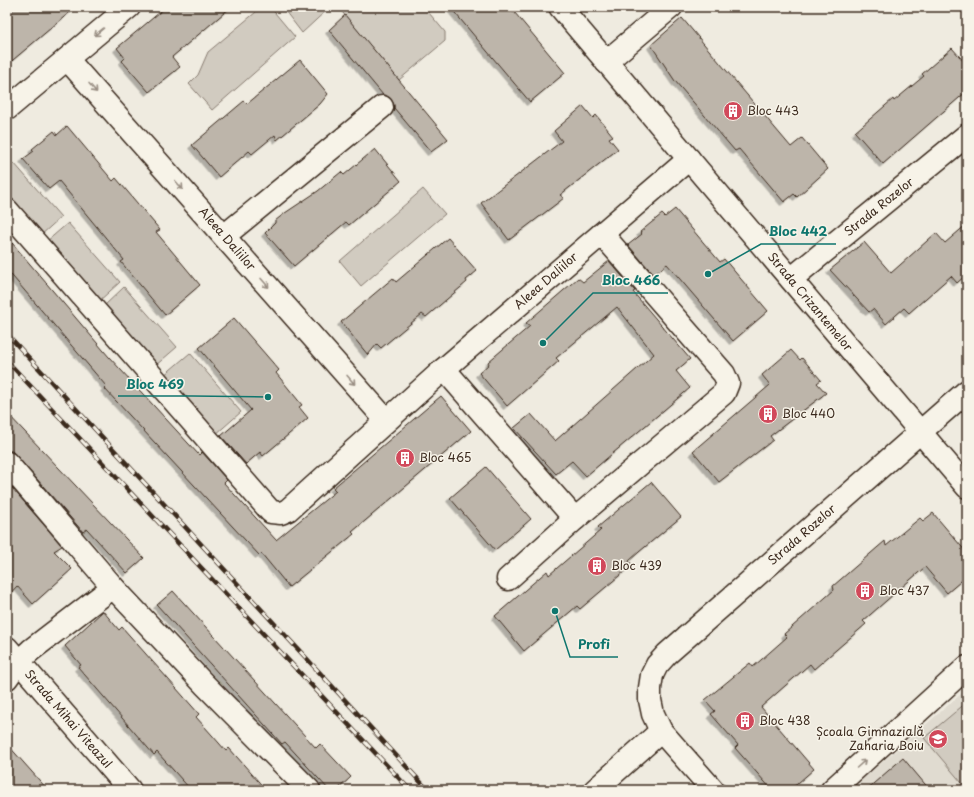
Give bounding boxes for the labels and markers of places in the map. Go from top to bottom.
building icon: Bloc 443 [722,100,744,122]
place label: Bloc 443 [747,101,799,119]
callout: Bloc 442 [761,219,836,244]
callout: Bloc 466 [593,268,668,293]
callout: Bloc 469 [118,371,192,396]
building icon: Bloc 440 [757,403,779,425]
place label: Bloc 440 [782,404,835,422]
building icon: Bloc 465 [394,447,416,469]
place label: Bloc 465 [419,448,472,466]
building icon: Bloc 439 [586,555,608,577]
place label: Bloc 439 [611,556,662,574]
building icon: Bloc 437 [854,580,876,602]
place label: Bloc 437 [879,581,930,599]
callout: Profi [570,632,618,657]
building icon: Bloc 438 [734,710,756,732]
place label: Bloc 438 [759,711,811,729]
place label: Școala Gimnazială Zaharia Boiu [816,722,924,754]
school or university icon: Școala Gimnazială Zaharia Boiu [927,728,949,750]

